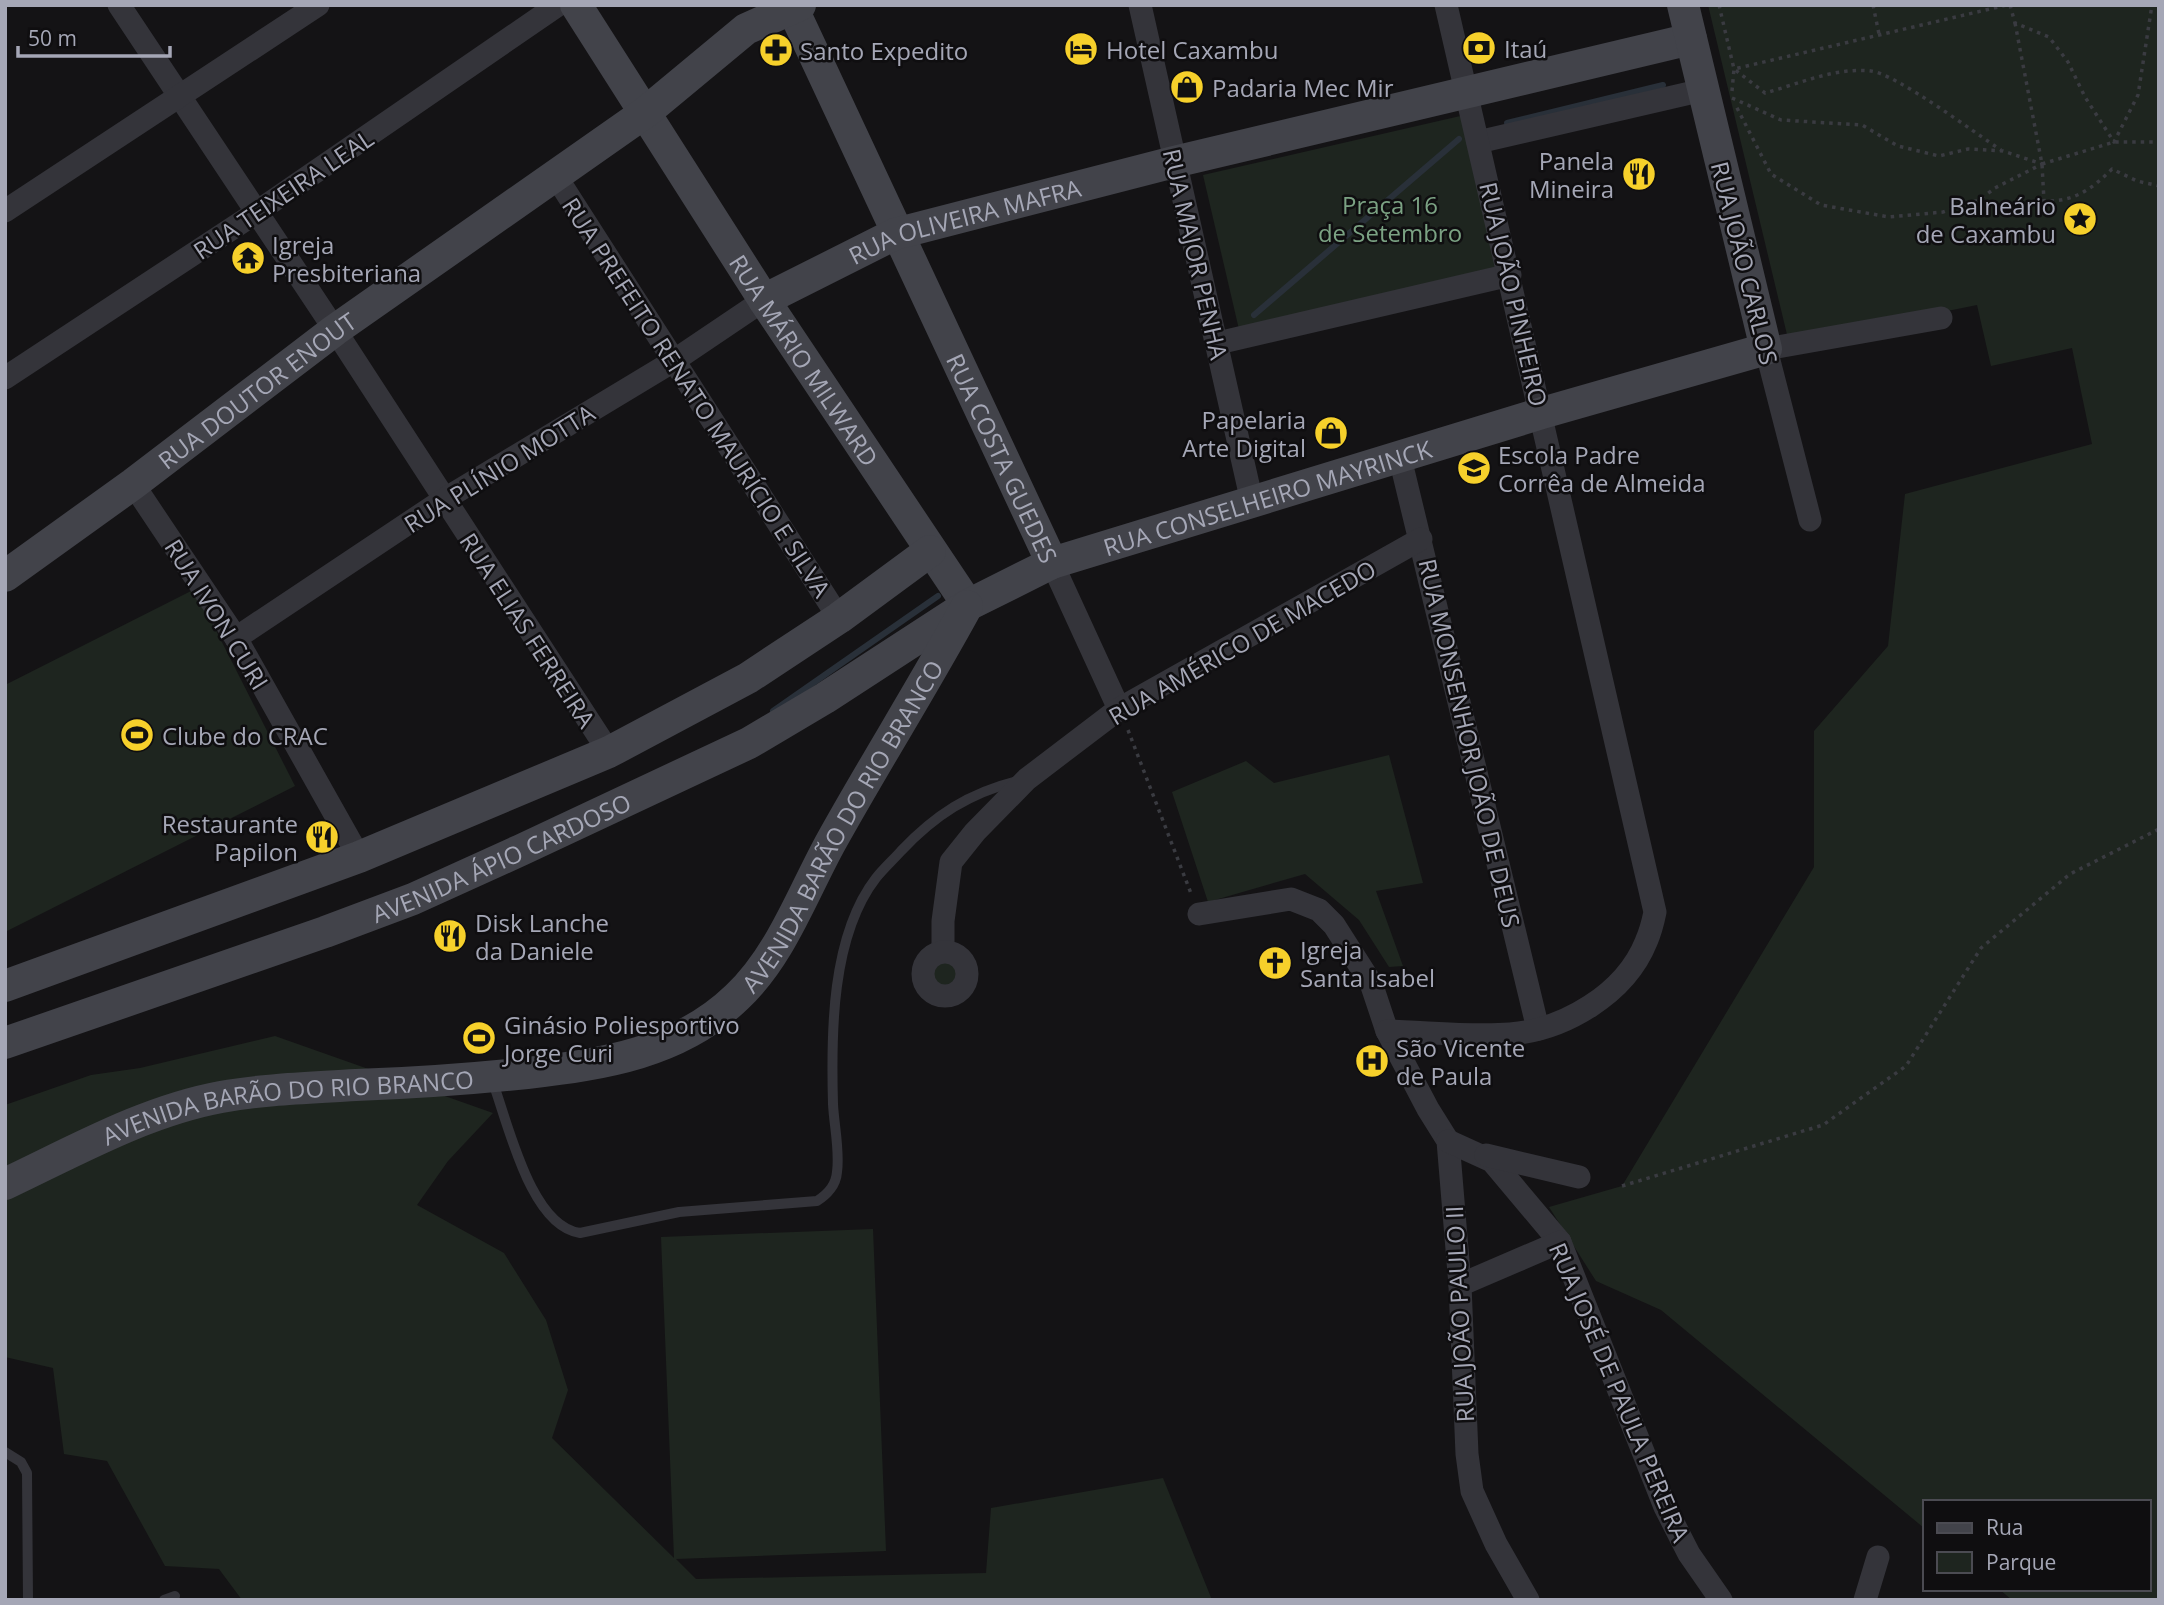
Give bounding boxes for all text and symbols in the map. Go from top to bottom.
scale bar [18,14,170,58]
text: 50 m [28,24,77,52]
bank icon: Itaú [1460,29,1498,67]
hotel icon: Hotel Caxambu [1062,30,1100,68]
pharmacy icon: Santo Expedito [757,31,795,69]
place label: Itaú [1504,32,1547,65]
place label: Hotel Caxambu [1106,33,1278,66]
place label: Santo Expedito [800,34,968,67]
shop icon: Padaria Mec Mir [1168,68,1206,106]
place label: Padaria Mec Mir [1212,71,1394,104]
street label: RUA TEIXEIRA LEAL [186,121,380,267]
place label: Panela Mineira [1529,144,1614,205]
street label: RUA MAJOR PENHA [1156,145,1236,363]
restaurant icon: Panela Mineira [1620,155,1658,193]
street label: RUA JOÃO CARLOS [1704,158,1786,368]
street label: RUA OLIVEIRA MAFRA [843,170,1085,271]
street label: RUA JOÃO PINHEIRO [1472,179,1556,409]
park label: Praça 16 de Setembro [1318,188,1462,249]
place label: Balneário de Caxambu [1916,189,2056,250]
street label: RUA PREFEITO RENATO MAURÍCIO E SILVA [555,191,839,604]
place icon: Balneário de Caxambu [2061,200,2099,238]
place label: Igreja Presbiteriana [272,228,421,289]
temple icon: Igreja Presbiteriana [229,239,267,277]
street label: RUA MÁRIO MILWARD [722,248,887,472]
street label: RUA DOUTOR ENOUT [151,304,362,476]
street label: RUA COSTA GUEDES [940,348,1066,568]
street label: RUA PLÍNIO MOTTA [397,396,601,540]
place label: Papelaria Arte Digital [1182,403,1306,464]
shop icon: Papelaria Arte Digital [1312,414,1350,452]
street label: RUA CONSELHEIRO MAYRINCK [1099,431,1436,563]
place label: Escola Padre Corrêa de Almeida [1498,438,1706,499]
school or university icon: Escola Padre Corrêa de Almeida [1455,449,1493,487]
street label: RUA ELIAS FERREIRA [453,526,604,735]
street label: RUA IVON CURI [157,532,277,696]
street label: RUA AMÉRICO DE MACEDO [1102,552,1382,732]
street label: RUA MONSENHOR JOÃO DE DEUS [1411,555,1529,931]
street label: AVENIDA BARÃO DO RIO BRANCO [733,653,950,999]
sports icon: Clube do CRAC [118,716,156,754]
place label: Clube do CRAC [162,719,328,752]
street label: AVENIDA ÁPIO CARDOSO [367,784,636,930]
place label: Restaurante Papilon [162,807,298,868]
restaurant icon: Restaurante Papilon [303,818,341,856]
place label: Disk Lanche da Daniele [475,906,609,967]
restaurant icon: Disk Lanche da Daniele [431,917,469,955]
place label: Igreja Santa Isabel [1300,933,1435,994]
church icon: Igreja Santa Isabel [1256,944,1294,982]
place label: Ginásio Poliesportivo Jorge Curi [502,1008,740,1069]
sports icon: Ginásio Poliesportivo Jorge Curi [460,1019,498,1057]
place label: São Vicente de Paula [1396,1031,1525,1092]
hospital icon: São Vicente de Paula [1353,1042,1391,1080]
street label: AVENIDA BARÃO DO RIO BRANCO [96,1062,475,1152]
street label: RUA JOÃO PAULO II [1437,1205,1481,1423]
street label: RUA JOSÉ DE PAULA PEREIRA [1542,1237,1698,1547]
legend [1923,1500,2150,1591]
text: Rua [1986,1513,2024,1541]
text: Parque [1986,1548,2056,1576]

